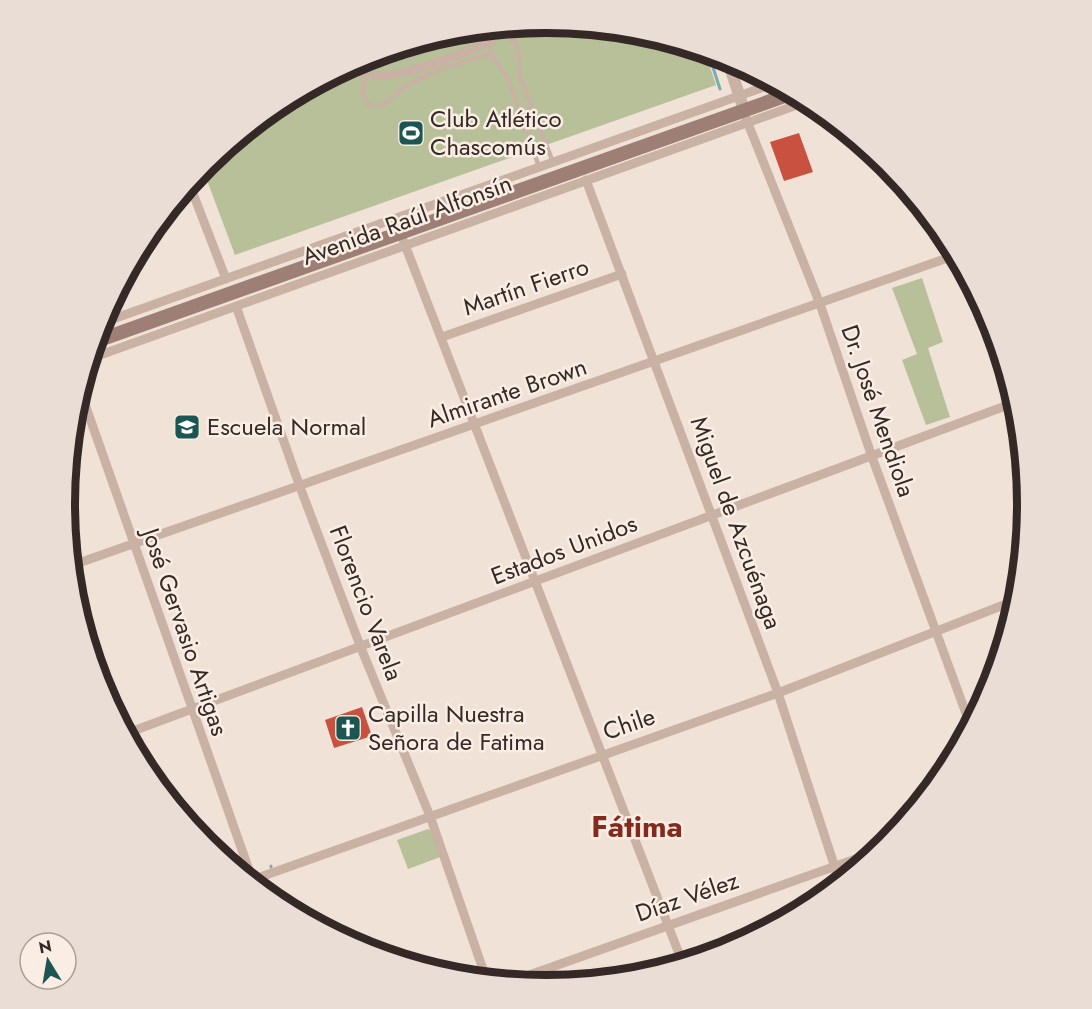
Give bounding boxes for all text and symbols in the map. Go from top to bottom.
place label: Club Atlético Chascomús [430,101,562,164]
sports icon: Club Atlético Chascomús [396,118,426,148]
street label: Avenida Raúl Alfonsín [297,165,517,274]
street label: Martín Fierro [458,249,593,324]
street label: Dr. José Mendiola [833,320,924,502]
street label: Almirante Brown [422,349,591,436]
place label: Escuela Normal [207,409,366,444]
school or university icon: Escuela Normal [172,412,202,442]
street label: Miguel de Azcuénaga [682,412,791,634]
street label: Estados Unidos [486,506,642,593]
street label: Florencio Varela [321,520,412,686]
street label: José Gervasio Artigas [133,521,237,740]
place label: Capilla Nuestra Señora de Fatima [368,696,545,759]
street label: Chile [598,698,660,749]
church icon: Capilla Nuestra Señora de Fatima [333,713,363,743]
district label: Fátima [591,805,683,848]
street label: Díaz Vélez [630,863,743,931]
north arrow [18,931,78,991]
text: N [37,934,54,959]

